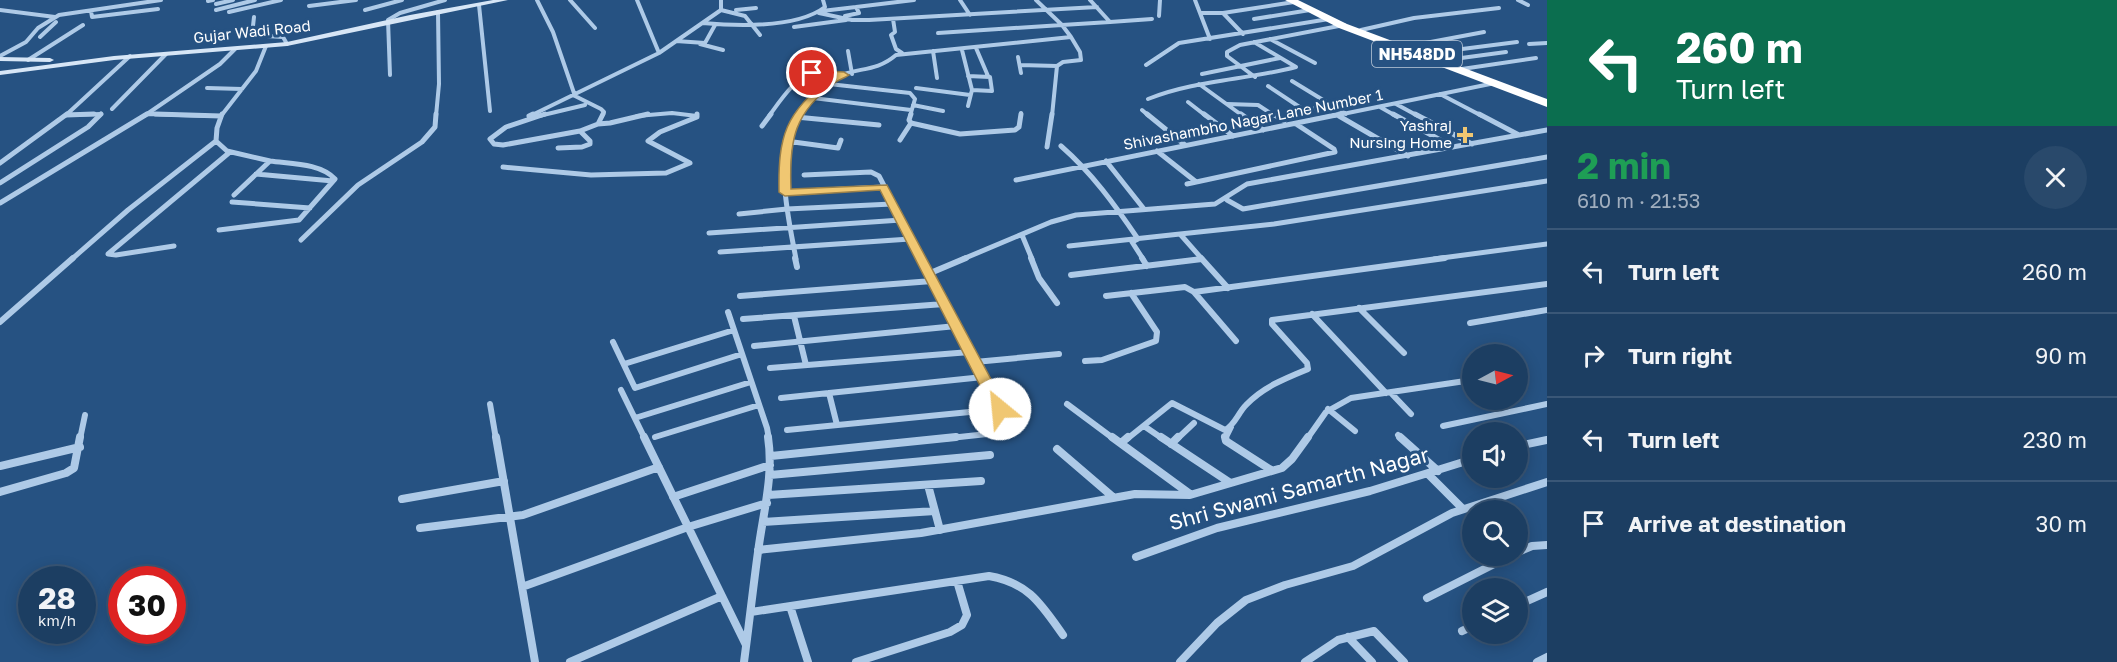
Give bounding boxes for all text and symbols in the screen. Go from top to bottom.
street label: Gujar Wadi Road [192,16,311,46]
text: 260 m [1676,22,1803,72]
icon: left [1577,24,1655,102]
road number: NH548DD [1372,41,1462,67]
pin [786,47,837,98]
icon: arrive [795,56,828,89]
text: Turn left [1676,73,1785,105]
street label: Shivashambho Nagar Lane Number 1 [1122,85,1384,153]
place label: Yashraj Nursing Home [1349,116,1452,151]
marker: Yashraj Nursing Home [1456,126,1474,144]
text: 2 min [1577,144,1671,187]
button: close [2024,146,2087,209]
text: 610 m · 21:53 [1577,188,1701,212]
icon: left [1577,255,1610,288]
text: Turn left [1628,258,1719,285]
text: 260 m [2022,258,2087,285]
icon: right [1577,339,1610,372]
text: Turn right [1628,342,1732,369]
text: 90 m [2035,342,2087,369]
north arrow [1462,344,1528,410]
map controls [1462,344,1528,644]
position arrow [968,377,1032,441]
button: sound [1462,422,1528,488]
icon: left [1577,423,1610,456]
text: Turn left [1628,426,1719,453]
text: 230 m [2023,426,2087,453]
street label: Shri Swami Samarth Nagar [1166,441,1432,535]
button: search [1462,500,1528,566]
icon: arrive [1577,507,1610,540]
text: Arrive at destination [1628,510,1846,537]
text: 30 m [2036,510,2087,537]
speed limit sign: 30 [108,566,186,644]
button: layers [1462,578,1528,644]
text: 28 [38,580,76,616]
text: km/h [38,611,76,629]

